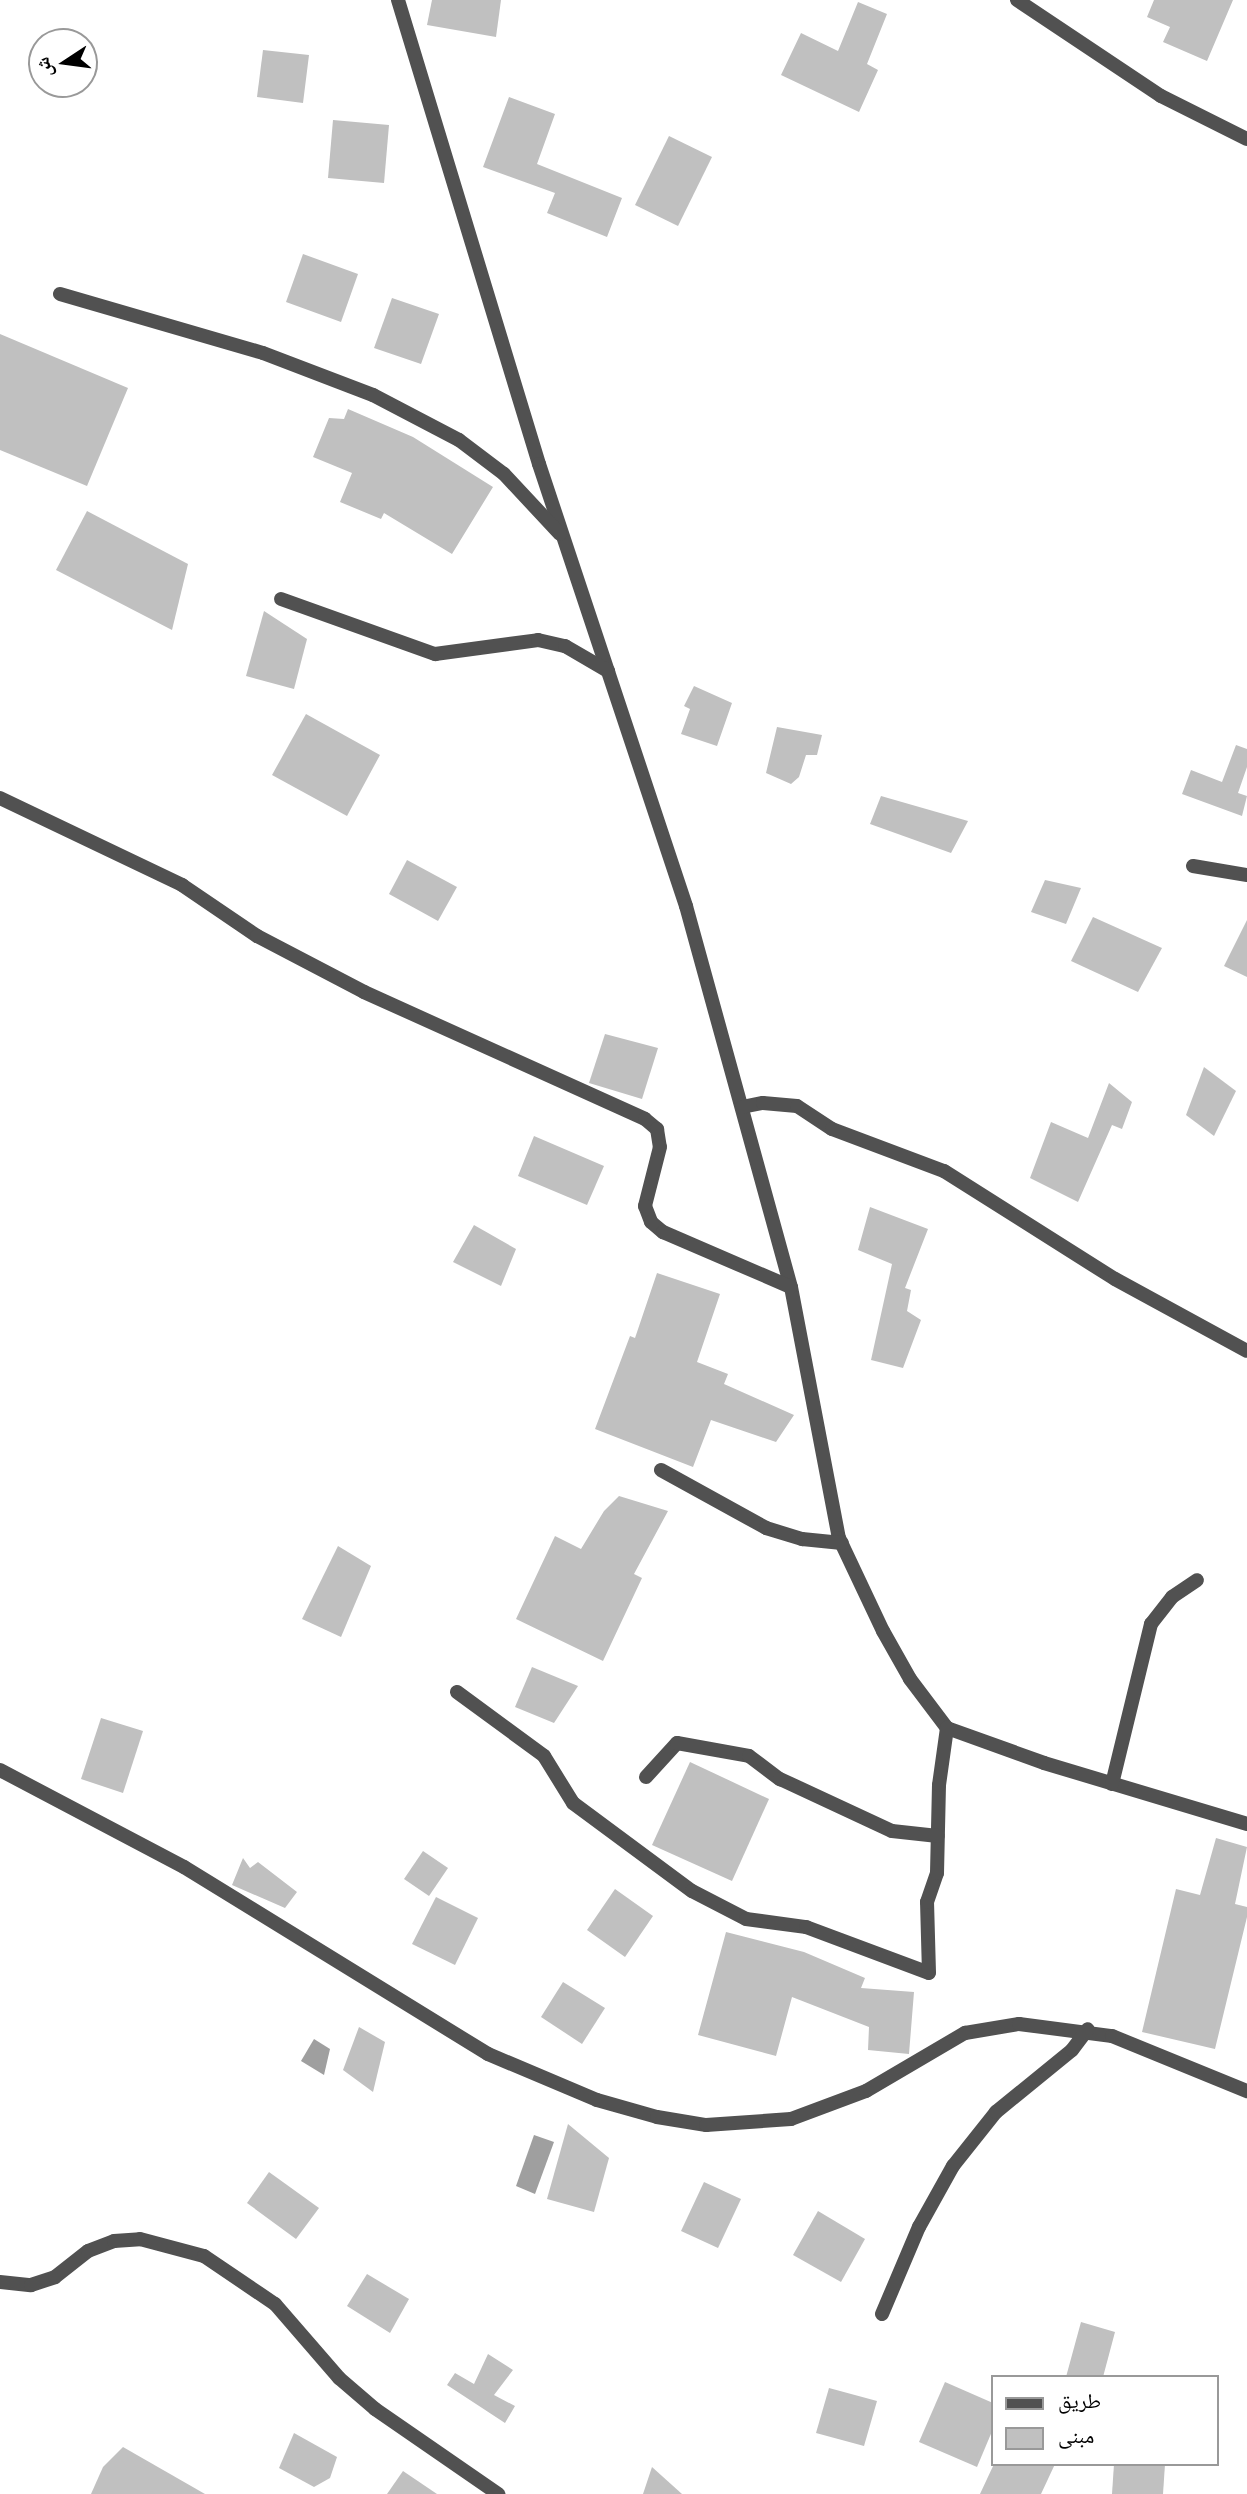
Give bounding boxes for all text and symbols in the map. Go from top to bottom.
north arrow [28,28,98,98]
text: ش [31,55,57,80]
legend [992,2375,1219,2466]
text: طريق [1058,2388,1101,2413]
text: مبنى [1058,2423,1094,2448]

